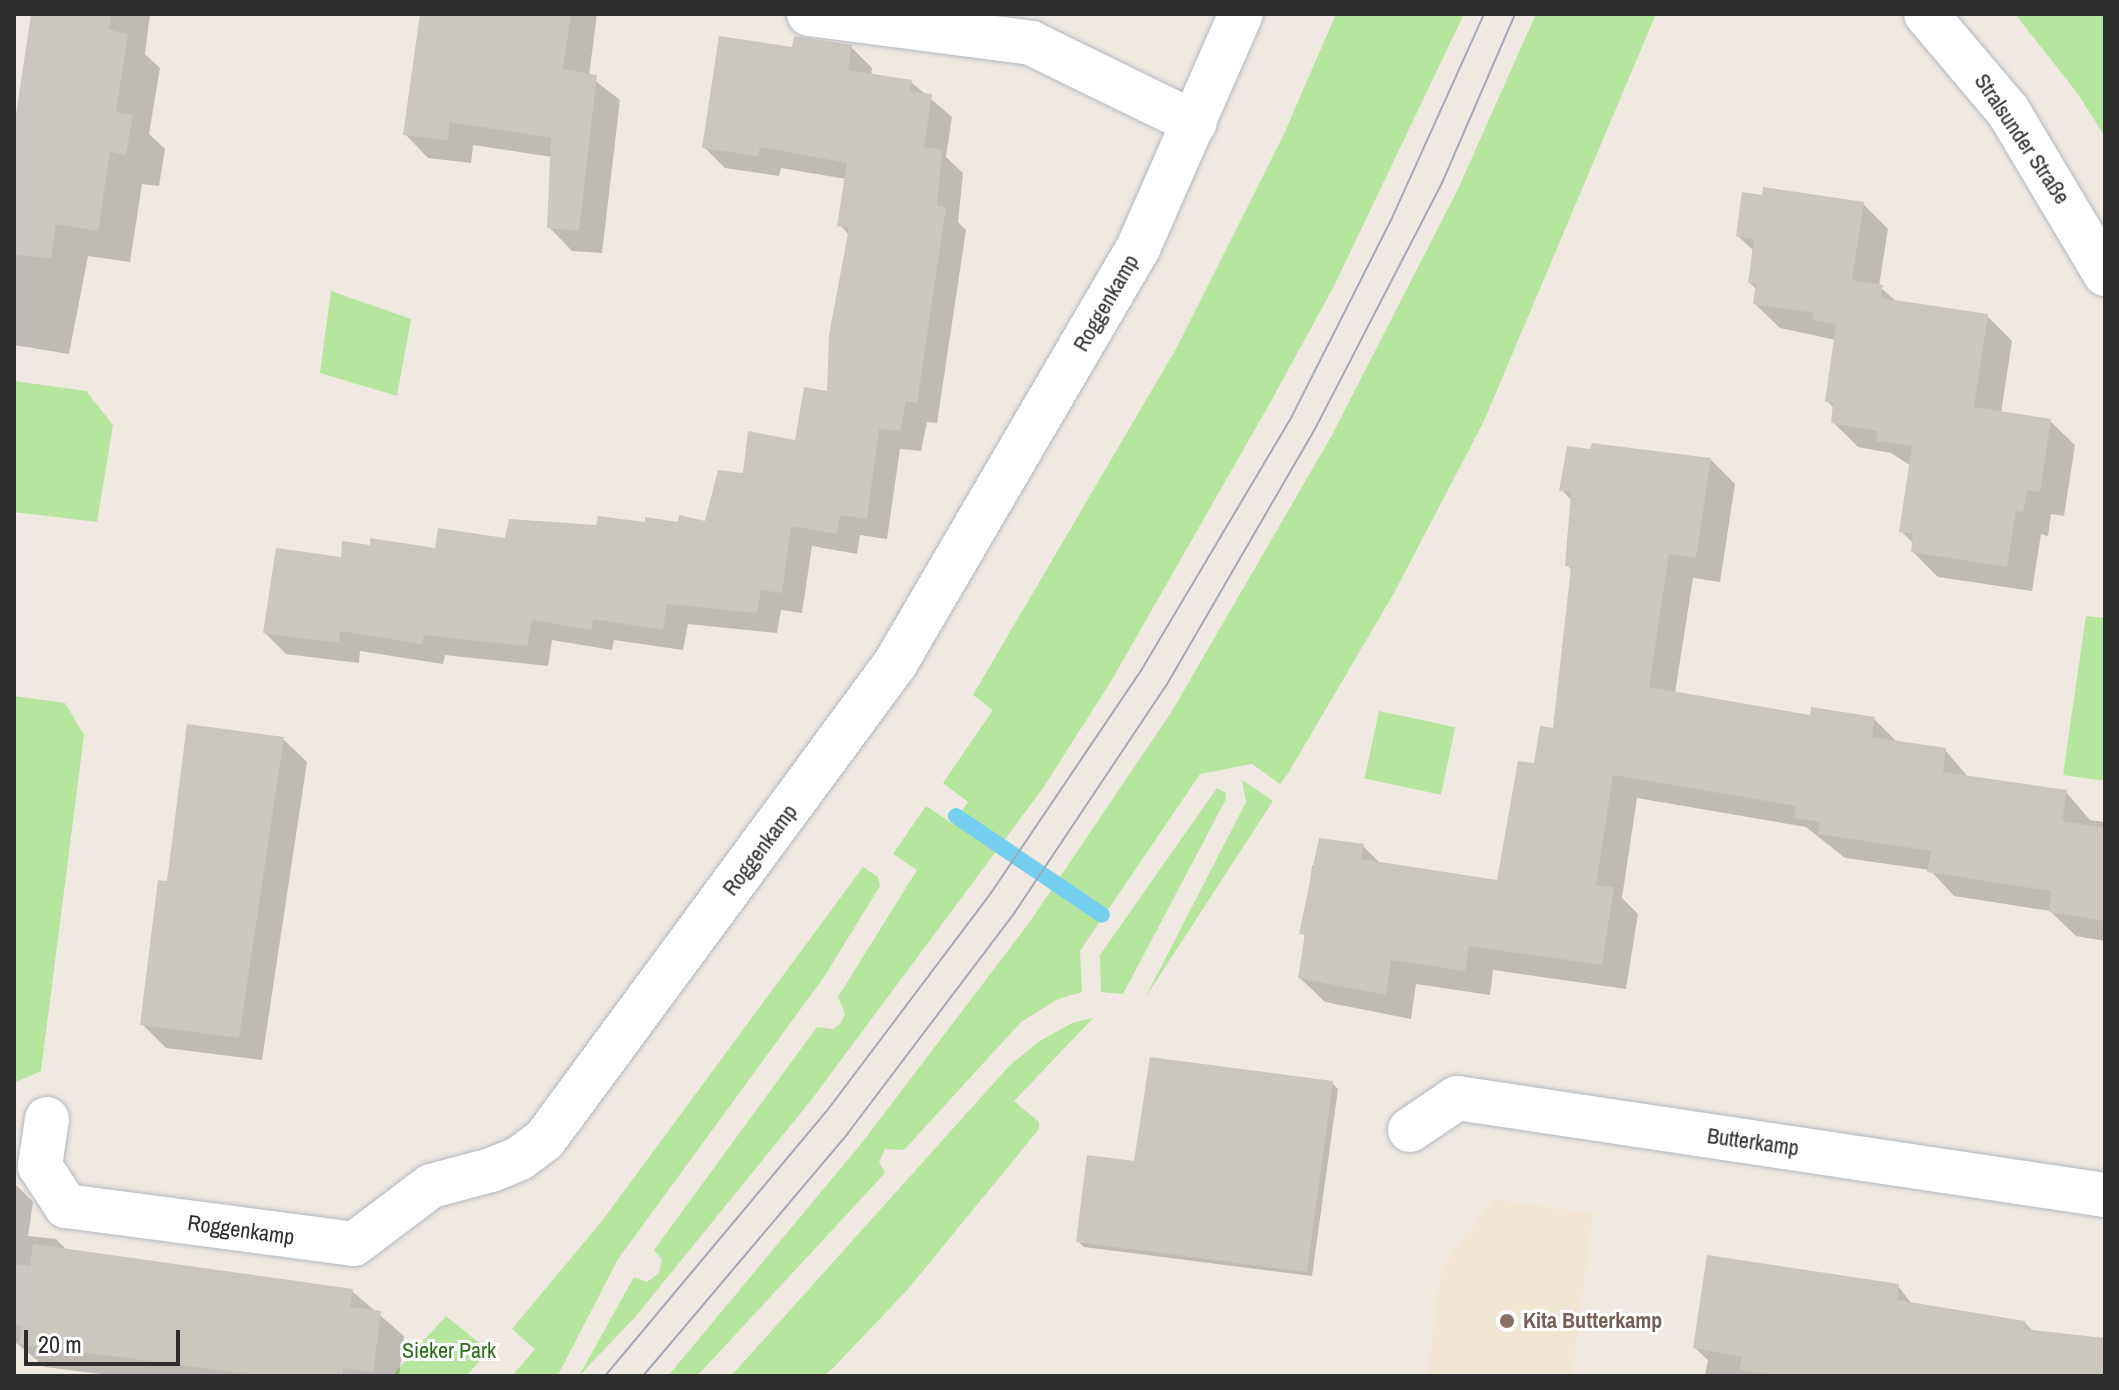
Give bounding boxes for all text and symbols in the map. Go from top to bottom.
street label: Stralsunder Straße [1969,69,2075,209]
street label: Roggenkamp [1068,250,1144,356]
street label: Roggenkamp [717,799,803,901]
street label: Butterkamp [1705,1123,1801,1161]
street label: Roggenkamp [186,1209,296,1251]
place label: Kita Butterkamp [1523,1308,1662,1334]
marker: Kita Butterkamp [1498,1312,1516,1330]
scale bar [28,1314,184,1364]
text: 20 m [38,1328,82,1360]
park label: Sieker Park [402,1338,496,1364]

